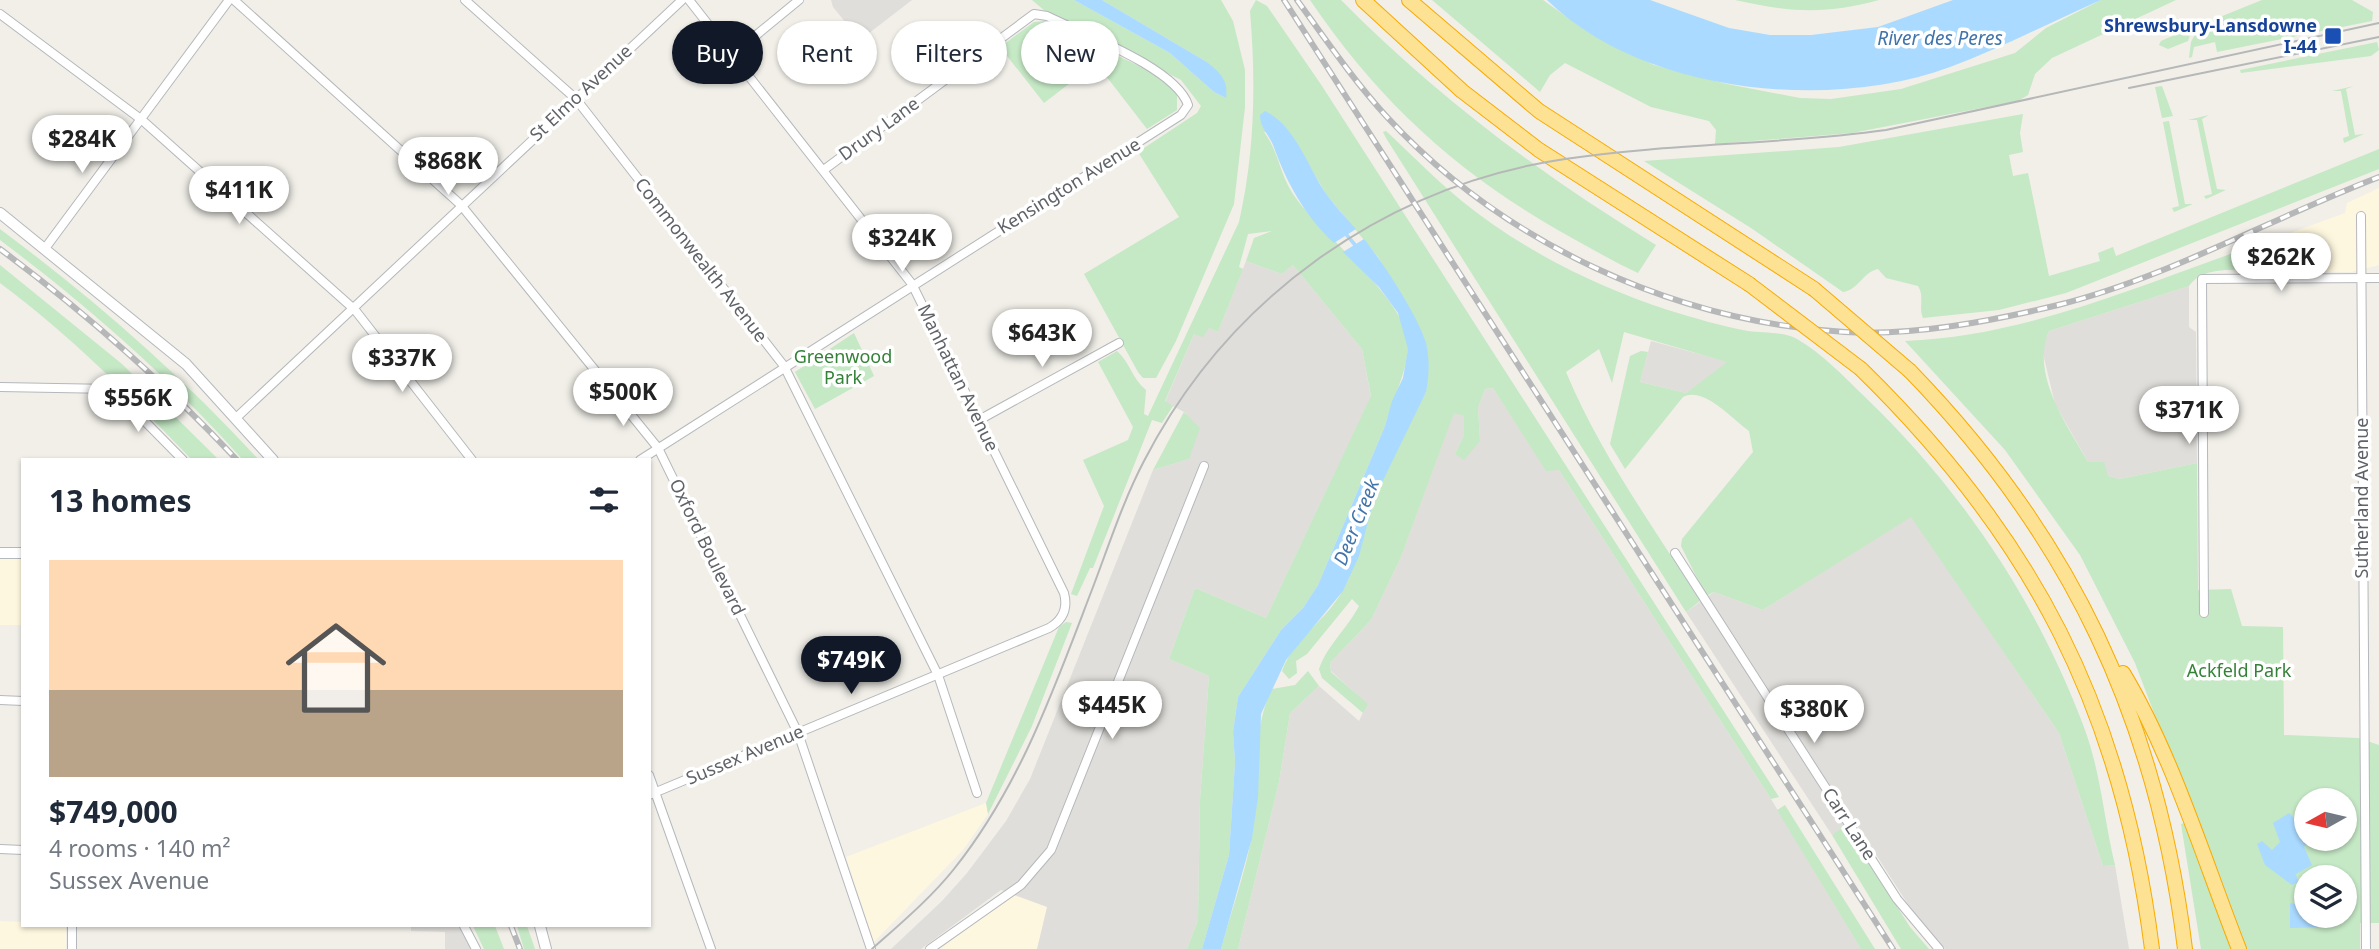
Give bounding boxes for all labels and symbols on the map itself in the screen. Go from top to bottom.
place label: Shrewsbury-Lansdowne I-44 [2104,13,2317,58]
water label: River des Peres [1877,25,2003,51]
marker: Shrewsbury-Lansdowne I-44 [2323,26,2343,46]
street label: St Elmo Avenue [524,39,637,146]
street label: Drury Lane [833,91,923,165]
pin: $284K [33,116,131,175]
street label: Kensington Avenue [992,131,1144,239]
pin: $868K [399,138,497,197]
pin: $411K [190,166,288,226]
street label: Commonwealth Avenue [630,172,774,347]
pin: $324K [853,215,951,274]
pin: $262K [2232,233,2330,293]
street label: Manhattan Avenue [913,300,1005,455]
pin: $643K [993,310,1091,369]
pin: $337K [353,334,451,394]
park label: Greenwood Park [794,344,892,389]
pin: $500K [574,368,672,428]
pin: $556K [89,374,187,434]
pin: $371K [2140,386,2238,446]
street label: Sutherland Avenue [2349,417,2373,579]
street label: Oxford Boulevard [664,474,751,619]
water label: Deer Creek [1327,474,1385,569]
pin: $749K [802,636,900,696]
park label: Ackfeld Park [2187,658,2292,682]
pin: $445K [1063,682,1161,741]
pin: $380K [1765,686,1863,745]
street label: Sussex Avenue [682,719,807,790]
street label: Carr Lane [1817,783,1882,864]
north arrow [2294,788,2357,850]

